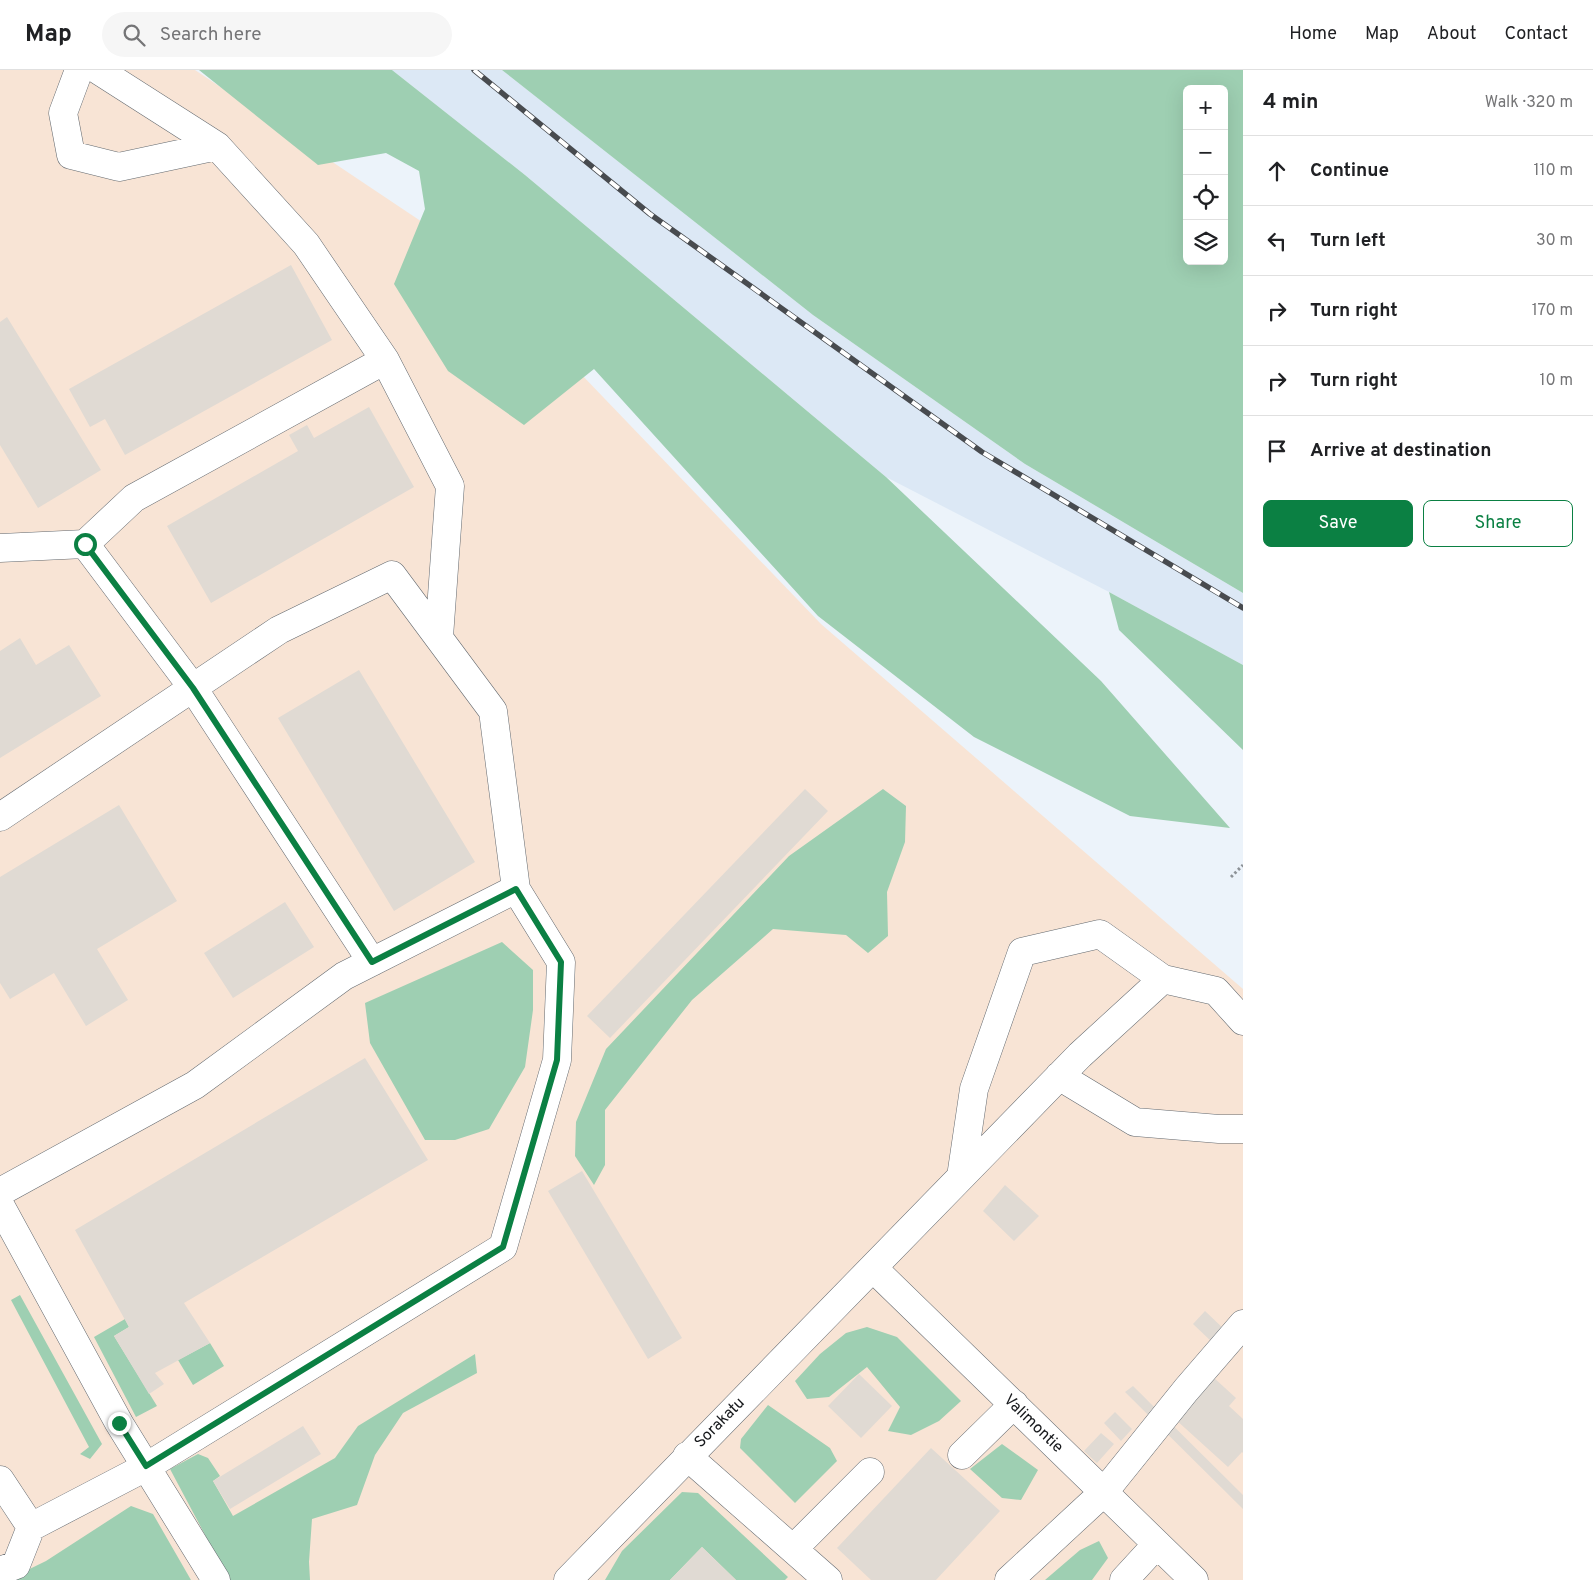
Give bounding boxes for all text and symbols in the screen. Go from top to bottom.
search box [102,12,452,57]
text: Map [25,20,72,50]
icon: search [120,21,148,49]
text: Search here [160,23,261,47]
text: Home [1289,23,1337,46]
text: Map [1365,23,1399,46]
text: About [1427,23,1476,46]
text: Contact [1504,23,1568,46]
map controls [1183,85,1228,265]
button: + [1183,85,1228,130]
text: 4 min [1263,89,1319,116]
text: Walk · 320 m [1485,93,1573,113]
button: − [1183,130,1228,175]
icon: ahead [1263,157,1291,185]
text: Continue [1310,159,1389,183]
text: 110 m [1533,161,1573,181]
button: locate [1183,175,1228,220]
button: layers [1183,220,1228,265]
icon: left [1263,227,1291,255]
text: Turn left [1310,229,1386,253]
text: 30 m [1536,231,1573,251]
icon: right [1263,297,1291,325]
text: Turn right [1310,299,1398,323]
text: 170 m [1532,301,1573,321]
icon: right [1263,367,1291,395]
text: Turn right [1310,369,1398,393]
text: 10 m [1539,371,1573,391]
icon: arrive [1263,437,1291,465]
text: Arrive at destination [1310,439,1491,463]
button: Save [1263,500,1413,547]
button: Share [1423,500,1573,547]
route start [74,533,97,556]
street label: Valimontie [999,1390,1067,1458]
street label: Sorakatu [691,1394,749,1452]
route end [108,1412,131,1435]

